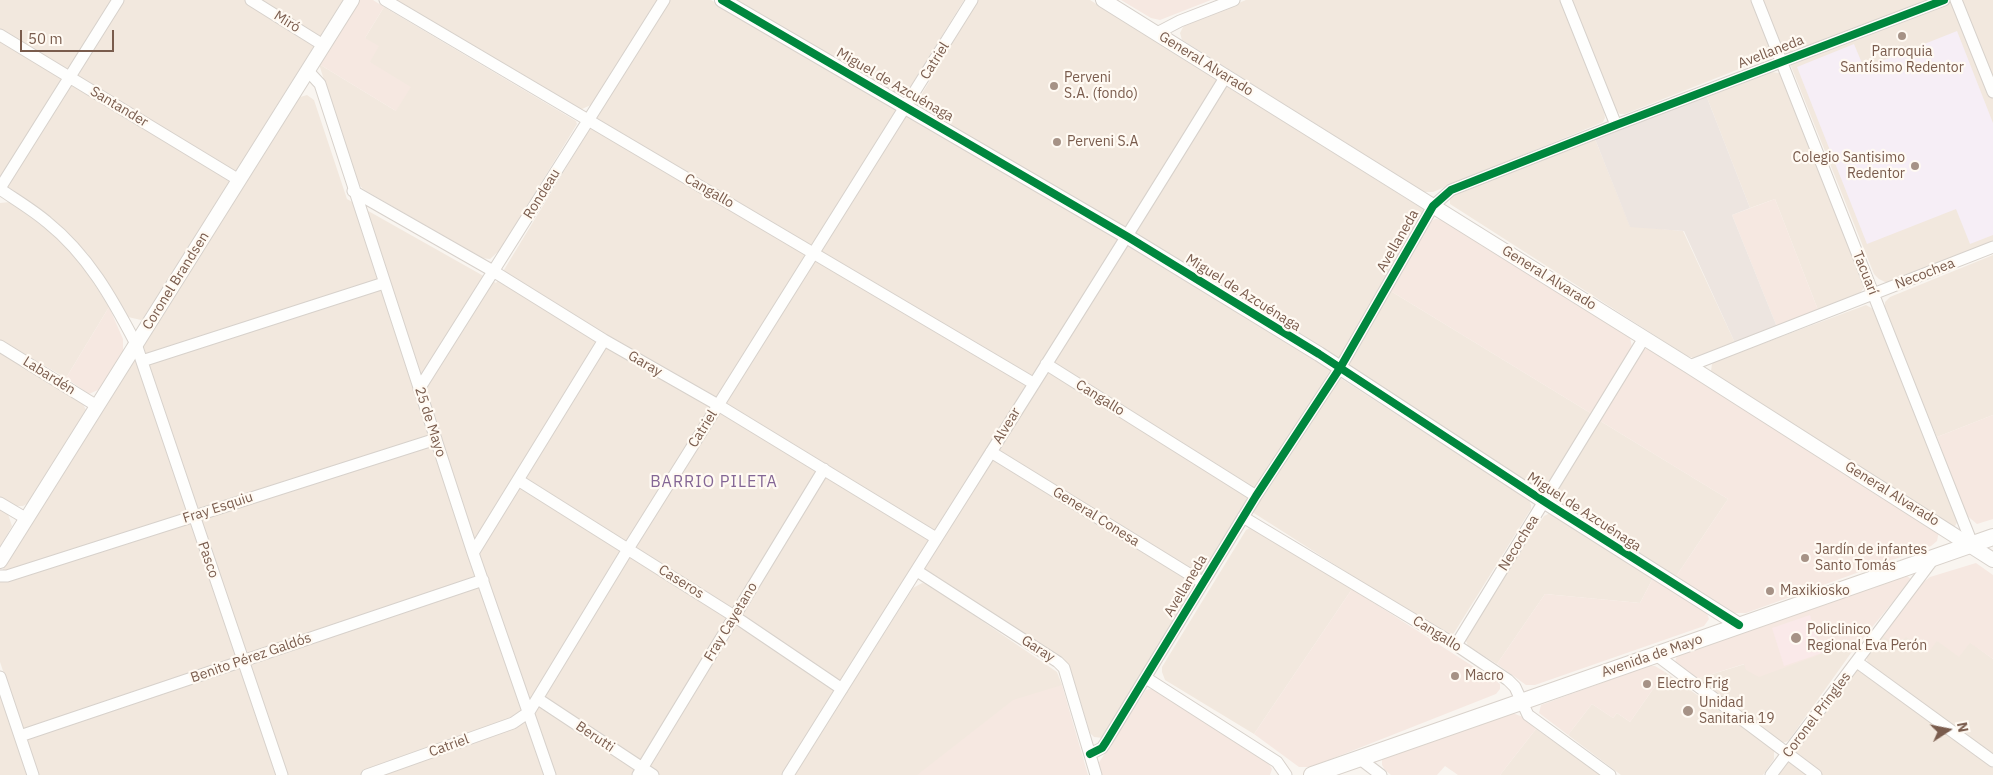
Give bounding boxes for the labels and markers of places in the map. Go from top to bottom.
marker: Parroquia Santísimo Redentor [1896,30,1908,42]
place label: Parroquia Santísimo Redentor [1840,44,1964,76]
place label: Perveni S.A. (fondo) [1064,70,1138,102]
marker: Perveni S.A. (fondo) [1048,80,1060,92]
place label: Perveni S.A [1067,134,1139,150]
marker: Perveni S.A [1051,136,1063,148]
place label: Colegio Santisimo Redentor [1793,150,1905,182]
marker: Colegio Santisimo Redentor [1909,160,1921,172]
place label: Jardín de infantes Santo Tomás [1815,542,1927,574]
marker: Jardín de infantes Santo Tomás [1799,552,1811,564]
place label: Maxikiosko [1780,583,1850,599]
marker: Maxikiosko [1764,585,1776,597]
place label: Policlinico Regional Eva Perón [1807,622,1927,654]
marker: Policlinico Regional Eva Perón [1789,631,1803,645]
place label: Macro [1465,668,1504,684]
marker: Macro [1449,670,1461,682]
place label: Electro Frig [1657,676,1728,692]
marker: Electro Frig [1641,678,1653,690]
place label: Unidad Sanitaria 19 [1699,695,1775,728]
marker: Unidad Sanitaria 19 [1681,704,1695,718]

